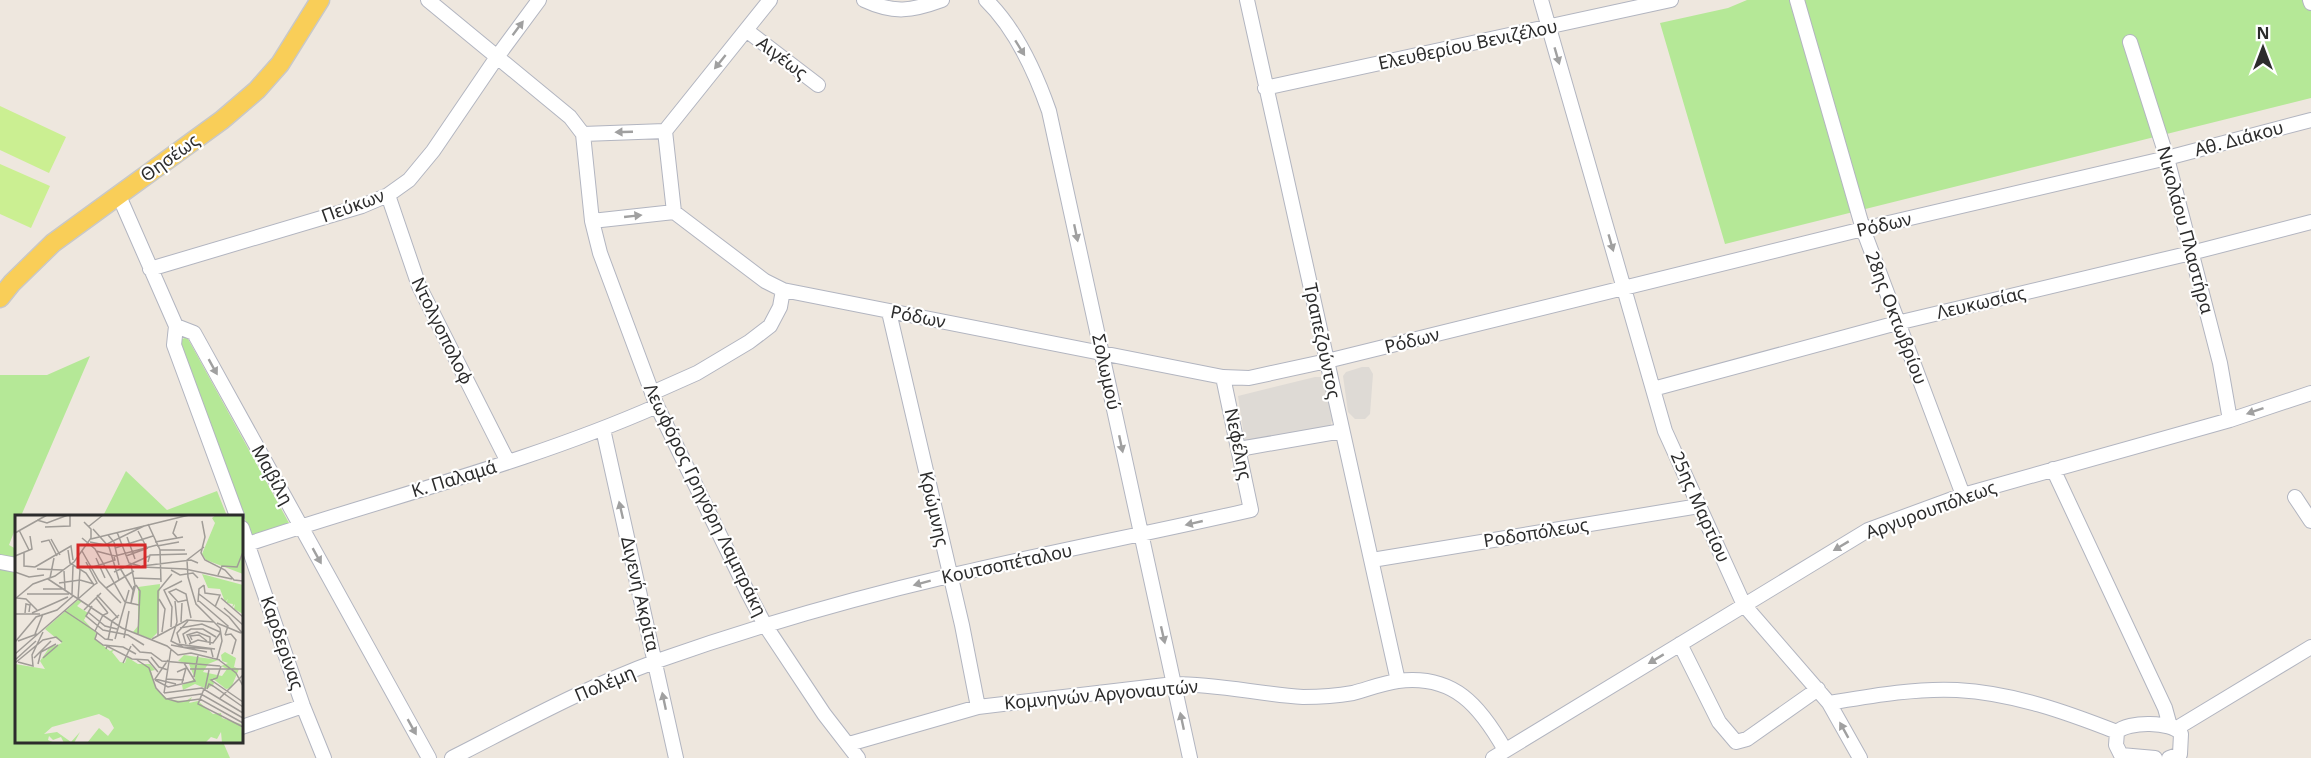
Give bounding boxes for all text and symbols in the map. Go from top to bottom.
street label: Ελευθερίου Βενιζέλου [1376,13,1560,75]
north arrow [2233,18,2293,78]
one-way arrow [512,21,524,36]
text: N [2256,22,2270,44]
street label: Αιγέως [752,30,813,84]
one-way arrow [1015,39,1026,56]
one-way arrow [1553,47,1562,65]
one-way arrow [714,54,727,70]
street label: Αθ. Διάκου [2192,115,2286,161]
street label: Θησέως [135,128,204,187]
one-way arrow [614,128,633,137]
street label: Νικολάου Πλαστήρα [2152,143,2220,316]
street label: Πεύκων [318,183,387,228]
street label: Ρόδων [1854,206,1914,242]
one-way arrow [623,211,642,221]
one-way arrow [1071,224,1081,242]
one-way arrow [1607,235,1616,253]
street label: 28ης Οκτωβρίου [1861,248,1933,388]
street label: Ντολγοπολοφ [407,273,479,388]
street label: Λευκωσίας [1934,280,2028,324]
street label: Τραπεζούντος [1299,281,1347,401]
street label: Ρόδων [889,299,948,333]
street label: Ρόδων [1382,322,1442,358]
street label: Σολωμού [1087,332,1127,412]
one-way arrow [208,359,218,376]
street label: Λεωφόρος Γρηγόρη Λαμπράκη [639,379,773,620]
street label: Νεφέλης [1220,406,1258,482]
one-way arrow [2246,406,2264,416]
one-way arrow [1117,435,1126,454]
street label: Μαβίλη [247,440,299,509]
street label: 25ης Μαρτίου [1666,447,1736,566]
street label: Κ. Παλαμά [408,454,499,502]
street label: Κρώμνης [915,469,955,549]
street label: Αργυρουπόλεως [1862,474,1999,544]
one-way arrow [616,501,626,520]
street label: Ροδοπόλεως [1482,512,1590,552]
inset map [15,515,243,743]
one-way arrow [1185,519,1204,529]
street label: Διγενή Ακρίτα [616,534,666,653]
street label: Κουτσοπέταλου [939,537,1074,589]
one-way arrow [1833,541,1849,552]
one-way arrow [312,548,322,565]
one-way arrow [913,579,931,588]
street label: Καρδερίνας [256,593,310,693]
one-way arrow [1159,625,1168,644]
one-way arrow [1648,653,1664,664]
street label: Πολέμη [571,660,639,707]
street label: Κομνηνών Αργοναυτών [1003,674,1199,714]
one-way arrow [659,691,668,710]
one-way arrow [1177,711,1186,730]
one-way arrow [407,718,417,735]
one-way arrow [1839,722,1849,739]

